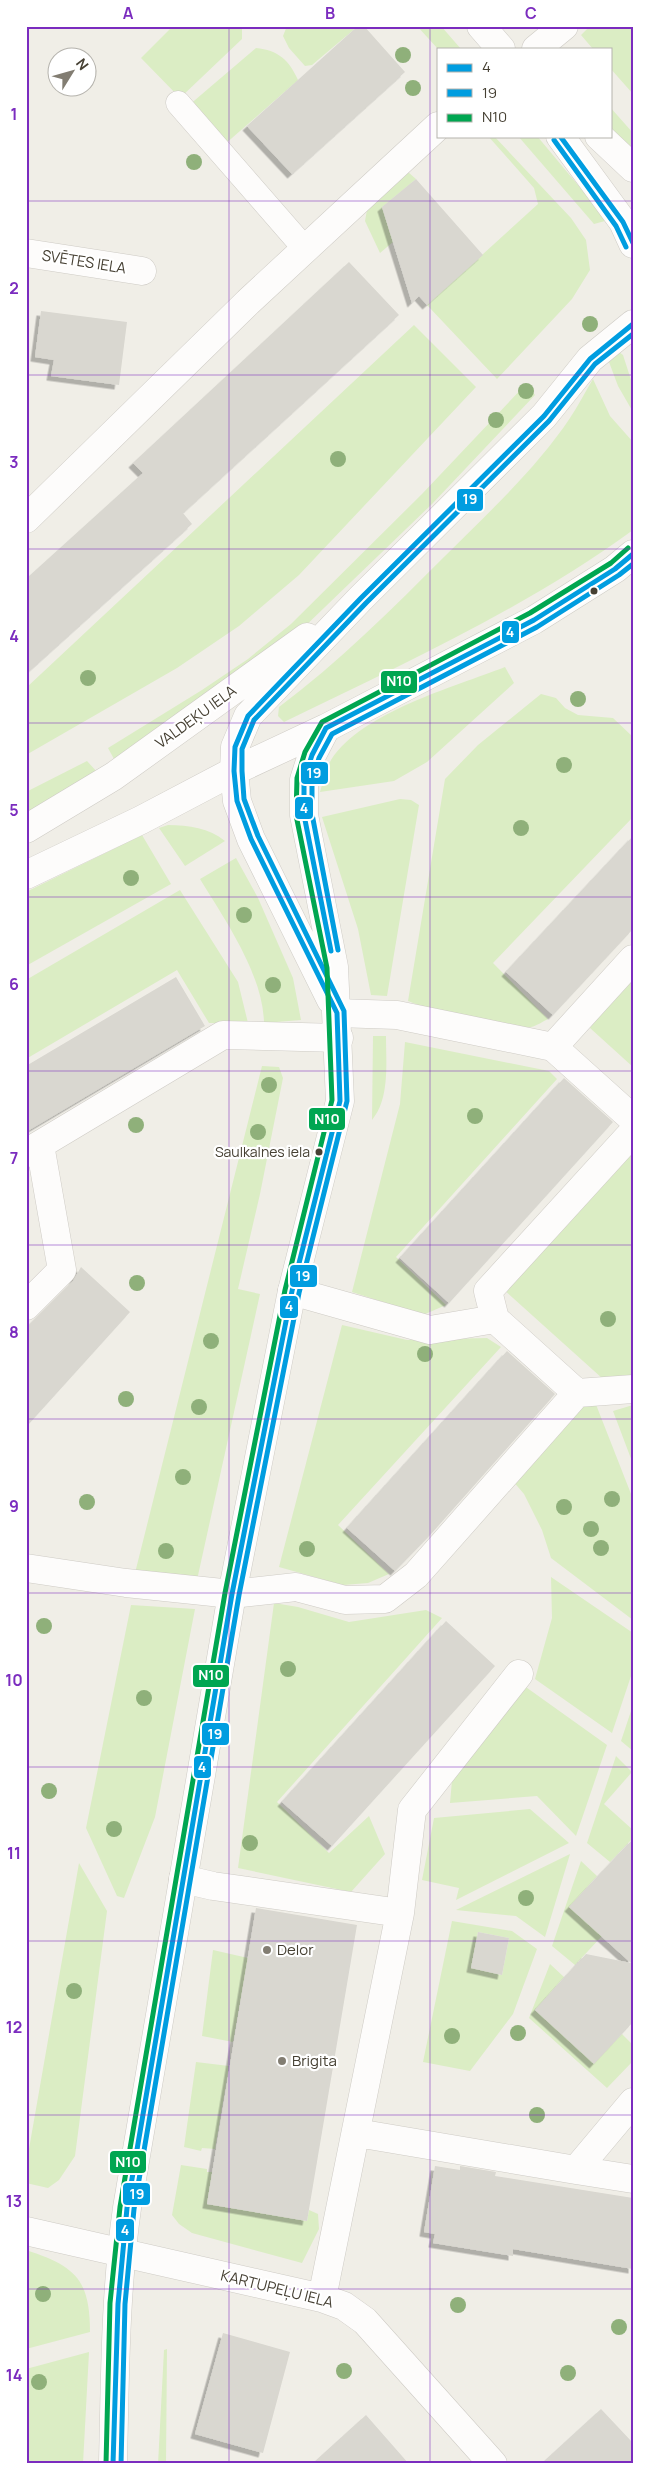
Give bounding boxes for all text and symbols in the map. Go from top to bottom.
text: A [123,2,134,24]
text: B [325,2,335,24]
text: C [525,2,537,24]
north arrow [48,48,98,98]
legend [437,48,612,138]
text: N [72,54,93,74]
text: 4 [482,56,491,77]
text: 19 [482,82,497,103]
text: 1 [10,103,18,125]
text: N10 [482,106,507,127]
street label: SVĒTES IELA [40,244,128,279]
text: 2 [9,277,19,299]
text: 3 [9,451,19,473]
line badge: 19 [456,488,484,512]
text: 19 [463,489,477,508]
unlabelled marker [589,586,599,596]
line badge: 4 [501,620,520,644]
text: 4 [506,622,514,641]
text: 4 [9,625,19,647]
line badge: N10 [380,670,418,694]
text: N10 [386,671,412,690]
street label: VALDEĶU IELA [151,680,241,753]
line badge: 19 [300,761,329,785]
text: 19 [307,763,321,782]
line badge: 4 [294,796,314,820]
text: 4 [300,798,308,817]
text: 5 [9,799,19,821]
text: 6 [9,973,19,995]
line badge: N10 [308,1107,346,1131]
text: N10 [314,1109,340,1128]
place label: Saulkalnes iela [215,1142,310,1161]
text: 7 [10,1147,18,1169]
marker: Saulkalnes iela [314,1147,324,1157]
line badge: 19 [289,1264,318,1288]
text: 19 [296,1266,310,1285]
line badge: 4 [279,1295,299,1319]
text: 4 [285,1296,293,1315]
text: 8 [9,1321,19,1343]
text: 9 [9,1495,19,1517]
line badge: N10 [192,1664,230,1688]
text: N10 [198,1665,224,1684]
text: 10 [5,1669,23,1691]
line badge: 19 [201,1722,230,1746]
text: 19 [208,1724,222,1743]
line badge: 4 [193,1755,212,1779]
text: 4 [198,1757,206,1776]
text: 11 [7,1842,21,1864]
place label: Delor [277,1939,314,1960]
marker: Delor [261,1944,273,1956]
text: 12 [6,2016,22,2038]
place label: Brigita [292,2050,337,2071]
marker: Brigita [276,2055,288,2067]
line badge: N10 [109,2150,147,2174]
text: N10 [115,2152,141,2171]
line badge: 19 [122,2182,151,2206]
text: 19 [130,2184,144,2203]
text: 13 [6,2190,22,2212]
line badge: 4 [115,2218,135,2242]
text: 4 [121,2220,129,2239]
street label: KARTUPEĻU IELA [219,2264,336,2313]
text: 14 [6,2364,22,2386]

